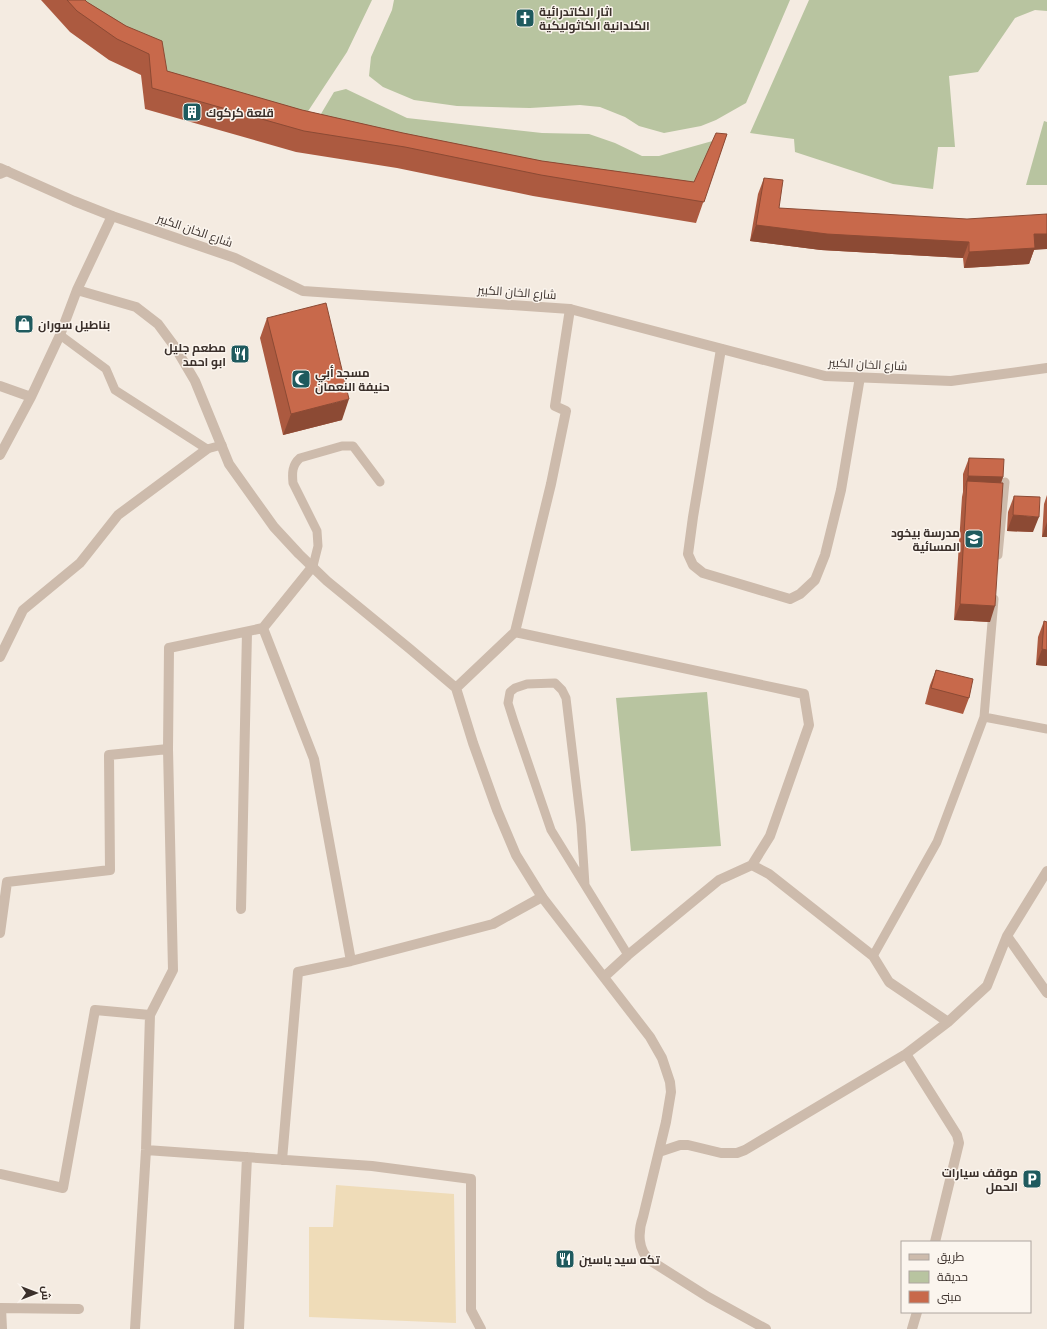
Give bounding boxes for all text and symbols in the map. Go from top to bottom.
place label: اثار الكاتدرائية الكلدانية الكاثوليكية [539,4,650,34]
church icon: اثار الكاتدرائية الكلدانية الكاثوليكية [514,7,536,29]
building icon: قلعة كركوك [181,101,203,123]
place label: قلعة كركوك [206,105,274,121]
street label: شارع الخان الكبير [154,210,235,251]
street label: شارع الخان الكبير [476,282,557,303]
shop icon: بناطيل سوران [13,313,35,335]
place label: بناطيل سوران [38,317,110,333]
place label: مطعم جليل ابو احمد [164,340,226,370]
restaurant icon: مطعم جليل ابو احمد [229,343,251,365]
street label: شارع الخان الكبير [827,354,908,375]
place label: مسجد أبي حنيفة النعمان [315,365,390,395]
mosque icon: مسجد أبي حنيفة النعمان [290,368,312,390]
place label: مدرسة بيخود المسائية [891,525,960,554]
school or university icon: مدرسة بيخود المسائية [963,528,985,550]
place label: موقف سيارات الحمل [942,1165,1018,1195]
parking icon: موقف سيارات الحمل [1021,1168,1043,1190]
legend [901,1241,1031,1313]
restaurant icon: تكه سيد ياسين [554,1248,576,1270]
text: طريق [937,1249,965,1264]
place label: تكه سيد ياسين [579,1252,660,1268]
text: حديقة [937,1269,968,1284]
north arrow [16,1273,56,1313]
text: ش [39,1286,53,1300]
text: مبنى [937,1289,962,1304]

